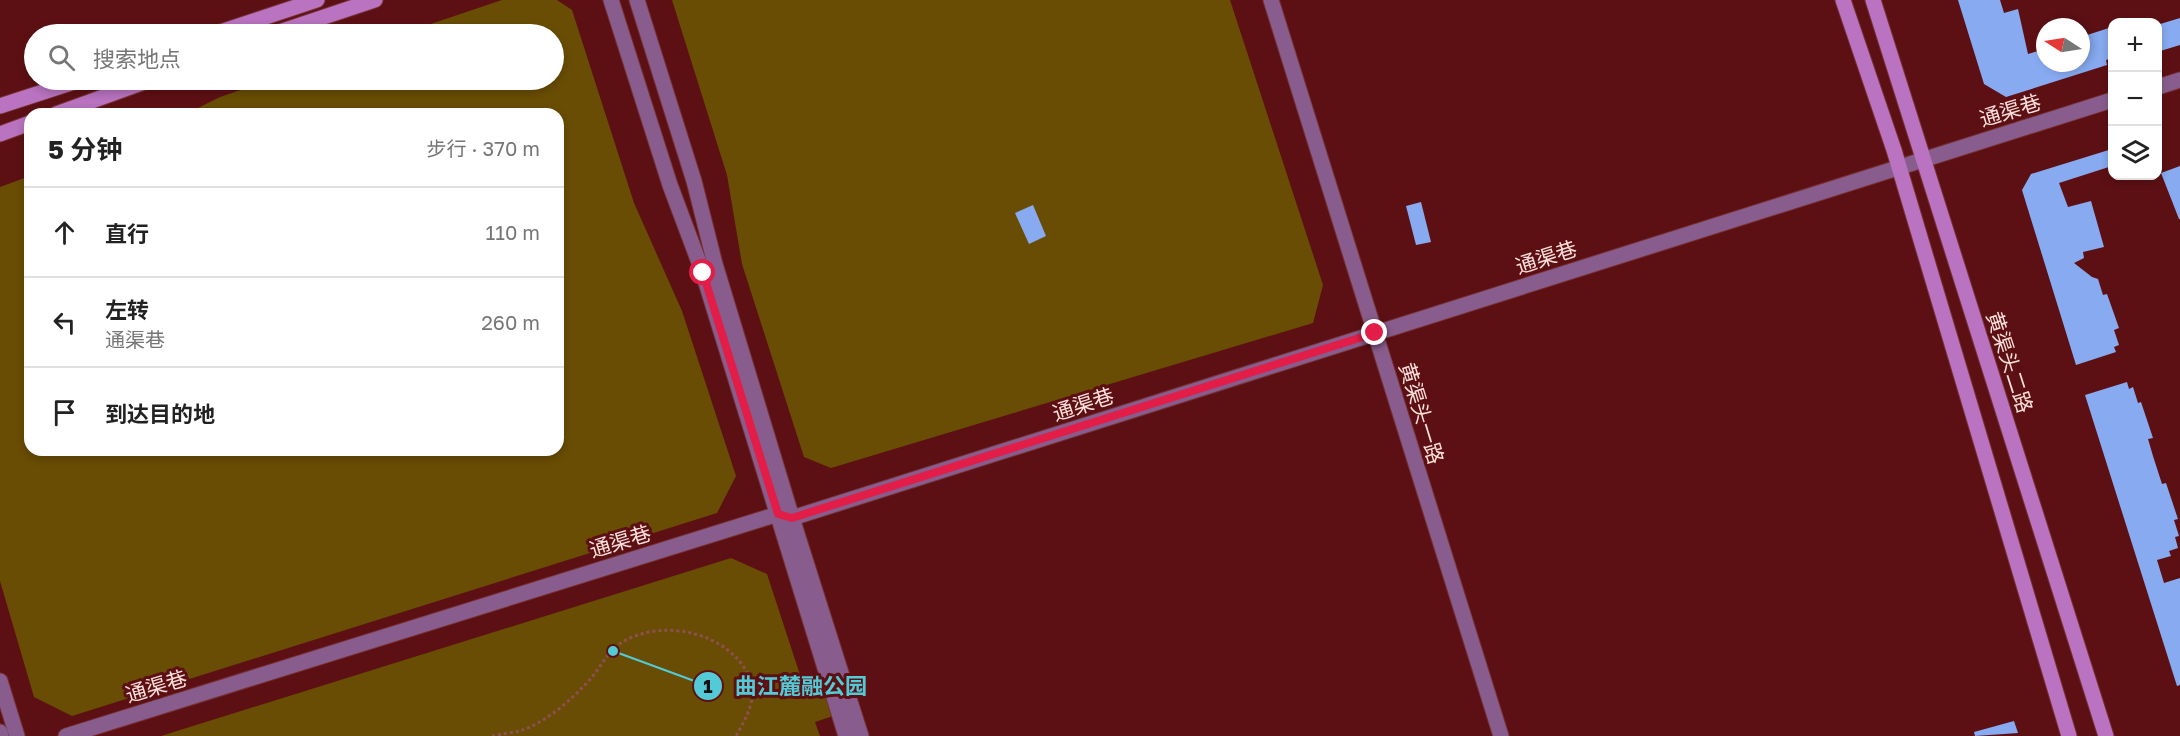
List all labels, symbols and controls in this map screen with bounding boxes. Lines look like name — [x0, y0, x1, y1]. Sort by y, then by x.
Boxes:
north arrow — [2036, 18, 2090, 72]
map controls — [2108, 18, 2162, 180]
button: + — [2108, 18, 2162, 72]
search box — [24, 24, 564, 90]
icon: search — [45, 41, 78, 74]
text: 搜索地点 — [93, 45, 181, 72]
button: − — [2108, 72, 2162, 126]
street label: 通渠巷 — [1976, 88, 2044, 132]
button: layers — [2108, 126, 2162, 180]
text: 5 分钟 — [48, 134, 122, 165]
text: 步行 · 370 m — [427, 136, 540, 160]
icon: ahead — [48, 216, 81, 249]
text: 直行 — [105, 220, 149, 247]
text: 110 m — [486, 220, 540, 244]
street label: 通渠巷 — [1512, 235, 1580, 279]
route start — [689, 259, 715, 285]
text: 左转 — [105, 296, 149, 323]
icon: left — [48, 306, 81, 339]
street label: 黄渠头二路 — [1981, 308, 2039, 416]
text: 260 m — [481, 310, 540, 334]
route end — [1361, 319, 1387, 345]
text: 通渠巷 — [105, 327, 165, 351]
street label: 黄渠头一路 — [1394, 359, 1450, 467]
street label: 通渠巷 — [1049, 382, 1117, 426]
icon: arrive — [48, 396, 81, 429]
text: 到达目的地 — [105, 400, 215, 427]
street label: 通渠巷 — [586, 519, 654, 563]
street label: 通渠巷 — [122, 664, 190, 708]
callout: 曲江麓融公园 — [693, 666, 879, 706]
text: 曲江麓融公园 — [735, 672, 867, 699]
text: 1 — [703, 675, 713, 697]

